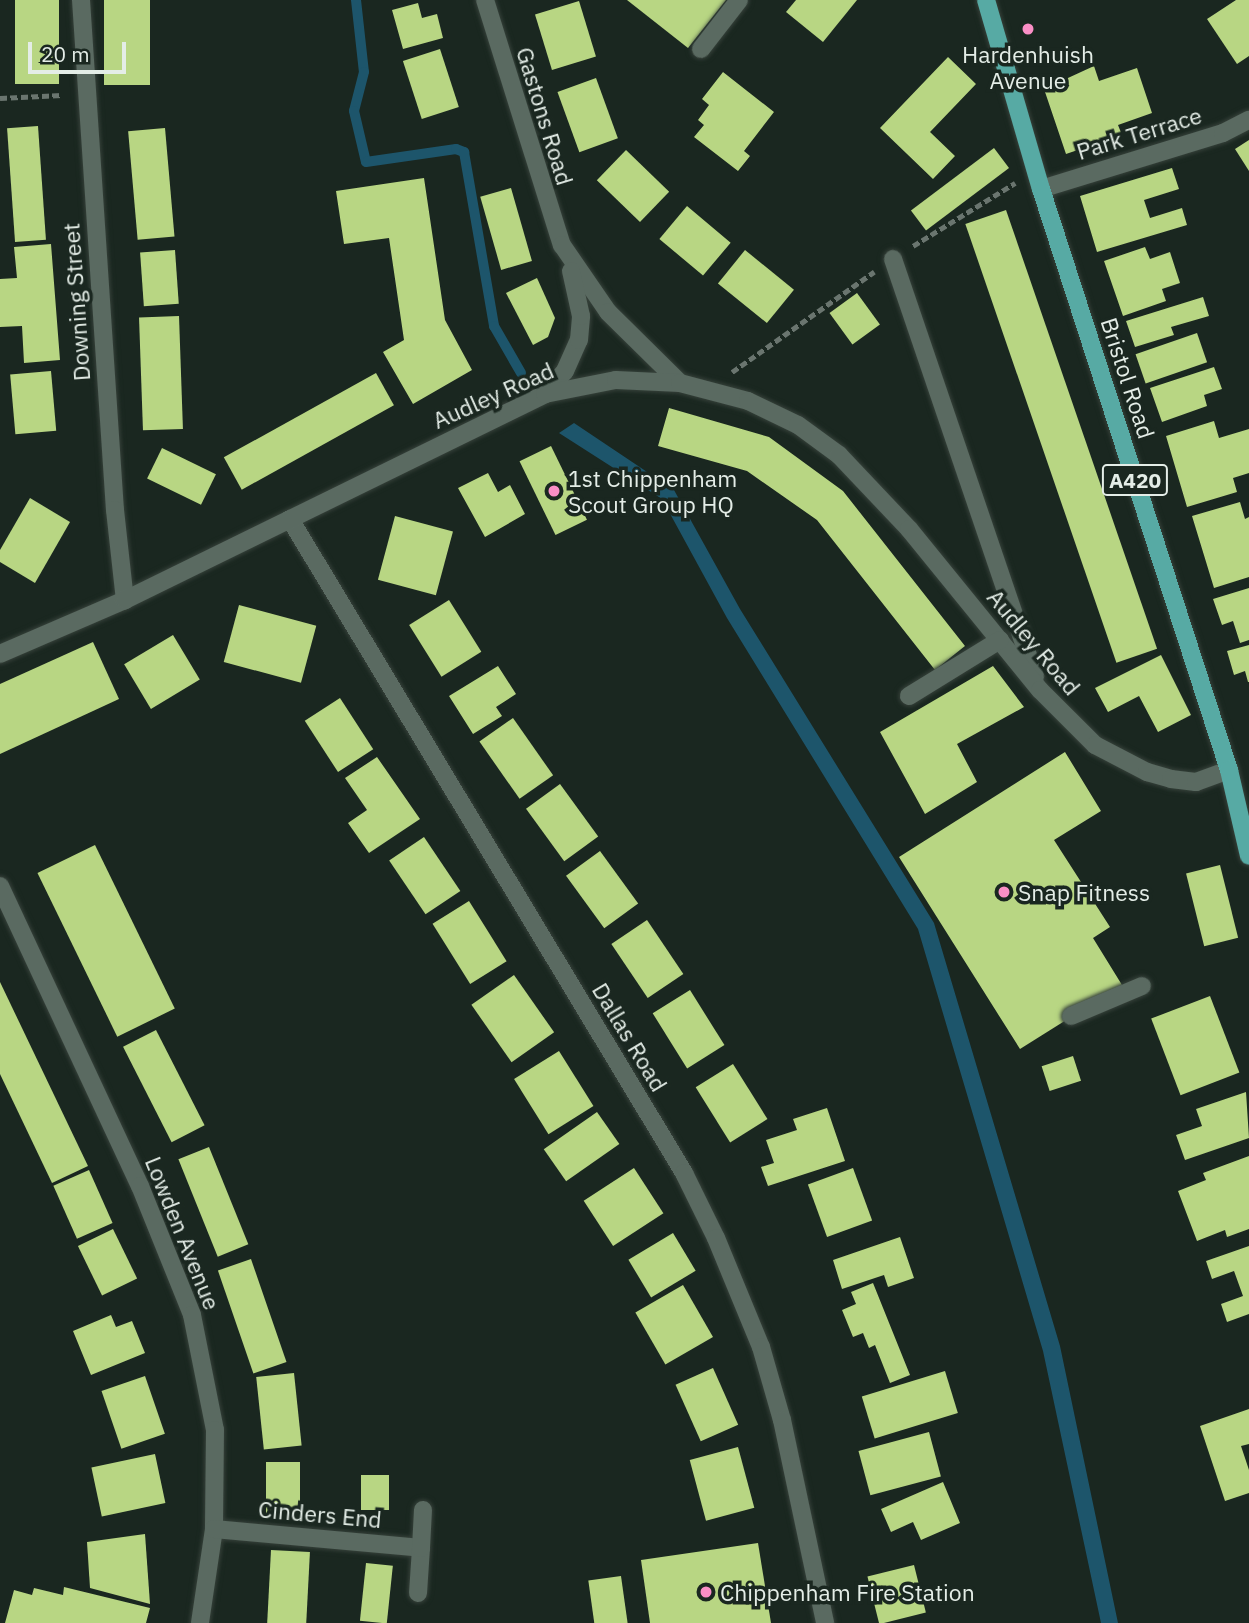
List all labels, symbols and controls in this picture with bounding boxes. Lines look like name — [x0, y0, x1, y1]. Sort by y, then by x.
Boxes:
marker: Hardenhuish Avenue — [1020, 21, 1036, 37]
scale bar — [32, 28, 130, 72]
text: 20 m — [41, 40, 90, 68]
place label: Hardenhuish Avenue — [962, 40, 1094, 94]
street label: Gastons Road — [511, 44, 579, 188]
street label: Park Terrace — [1073, 101, 1205, 165]
street label: Downing Street — [57, 222, 95, 382]
street label: Bristol Road — [1095, 314, 1161, 442]
street label: Audley Road — [428, 356, 558, 434]
road number: A420 — [1102, 462, 1168, 498]
place label: 1st Chippenham Scout Group HQ — [568, 464, 737, 518]
marker: 1st Chippenham Scout Group HQ — [546, 483, 562, 499]
street label: Audley Road — [982, 583, 1086, 701]
place label: Snap Fitness — [1018, 878, 1150, 906]
marker: Snap Fitness — [996, 884, 1012, 900]
street label: Dallas Road — [587, 978, 673, 1096]
street label: Lowden Avenue — [140, 1152, 226, 1314]
street label: Cinders End — [257, 1495, 383, 1533]
place label: Chippenham Fire Station — [720, 1578, 975, 1606]
marker: Chippenham Fire Station — [698, 1584, 714, 1600]

